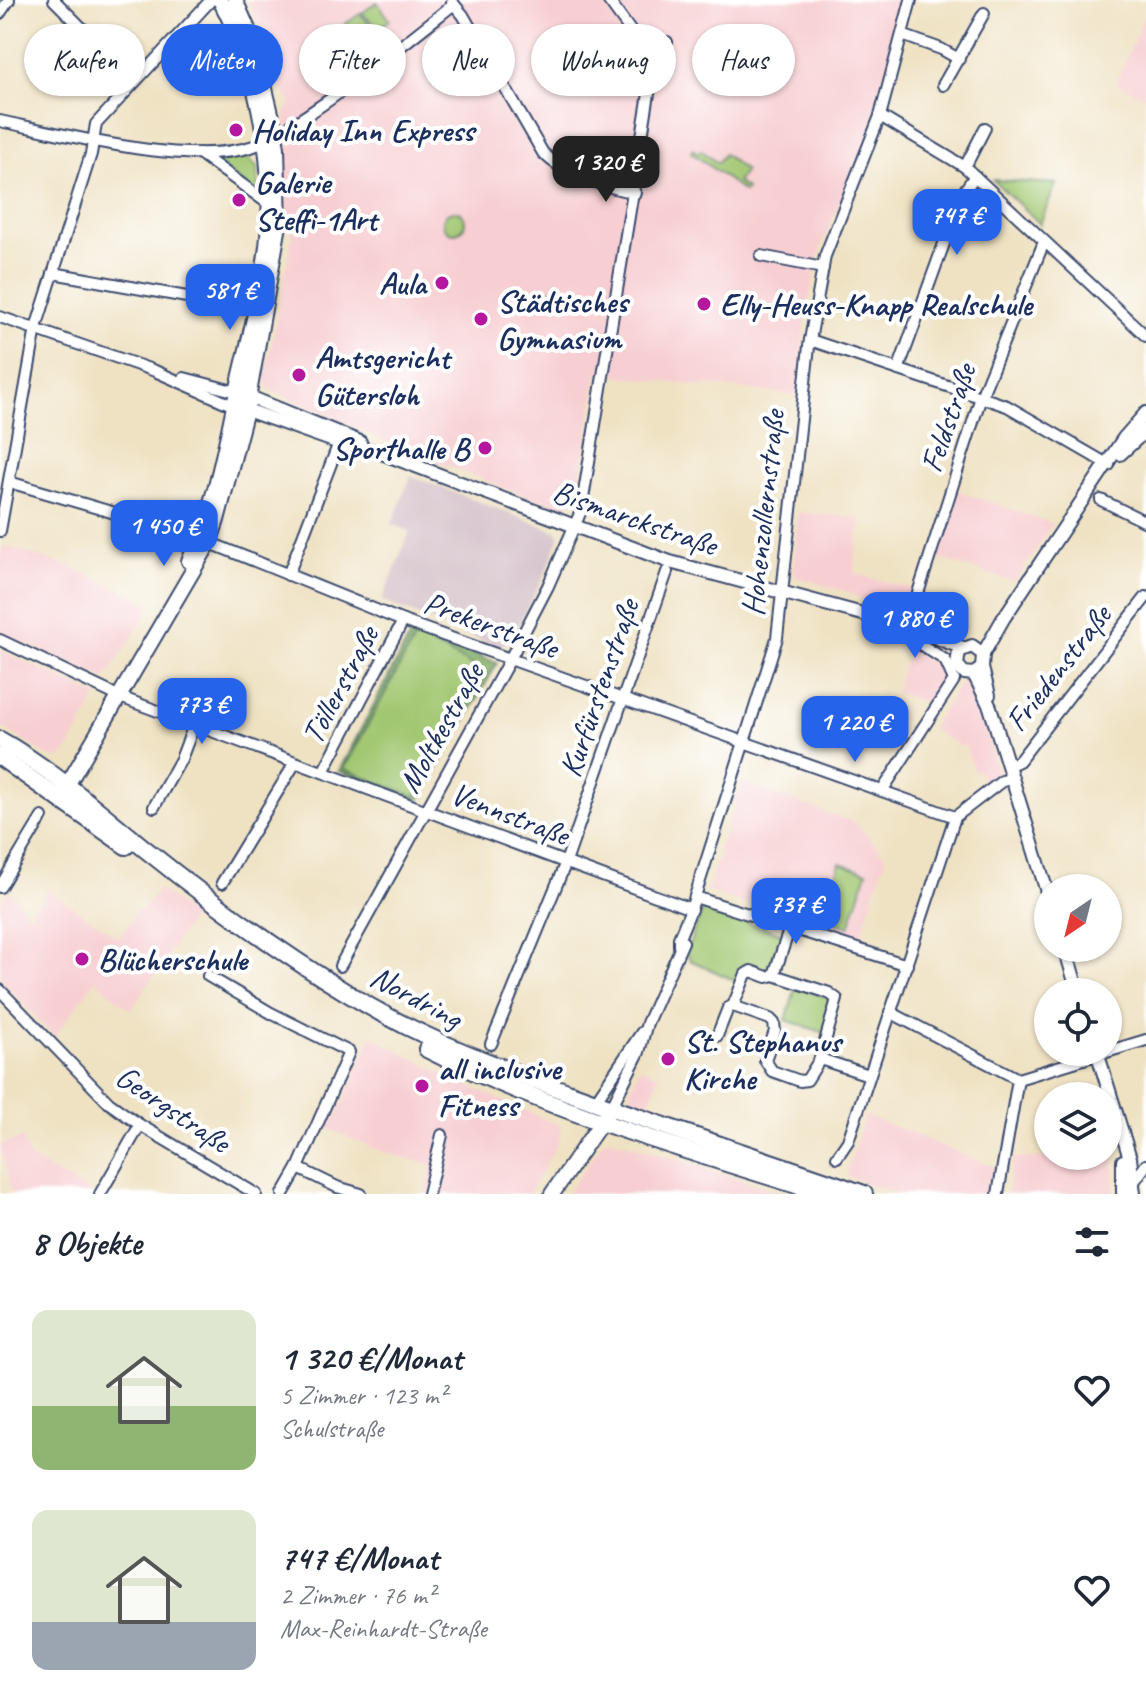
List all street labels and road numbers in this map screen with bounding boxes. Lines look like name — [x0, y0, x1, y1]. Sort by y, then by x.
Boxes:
street label: Feldstraße — [910, 356, 986, 478]
street label: Hohenzollernstraße — [732, 406, 794, 618]
street label: Bismarckstraße — [547, 471, 725, 566]
street label: Prekerstraße — [418, 582, 566, 669]
street label: Kurfürstenstraße — [549, 591, 649, 782]
street label: Friedenstraße — [996, 594, 1122, 740]
street label: Töllerstraße — [292, 617, 389, 751]
street label: Moltkestraße — [389, 654, 495, 800]
street label: Vennstraße — [445, 773, 577, 856]
street label: Nordring — [363, 956, 471, 1039]
street label: Georgstraße — [108, 1056, 240, 1164]

